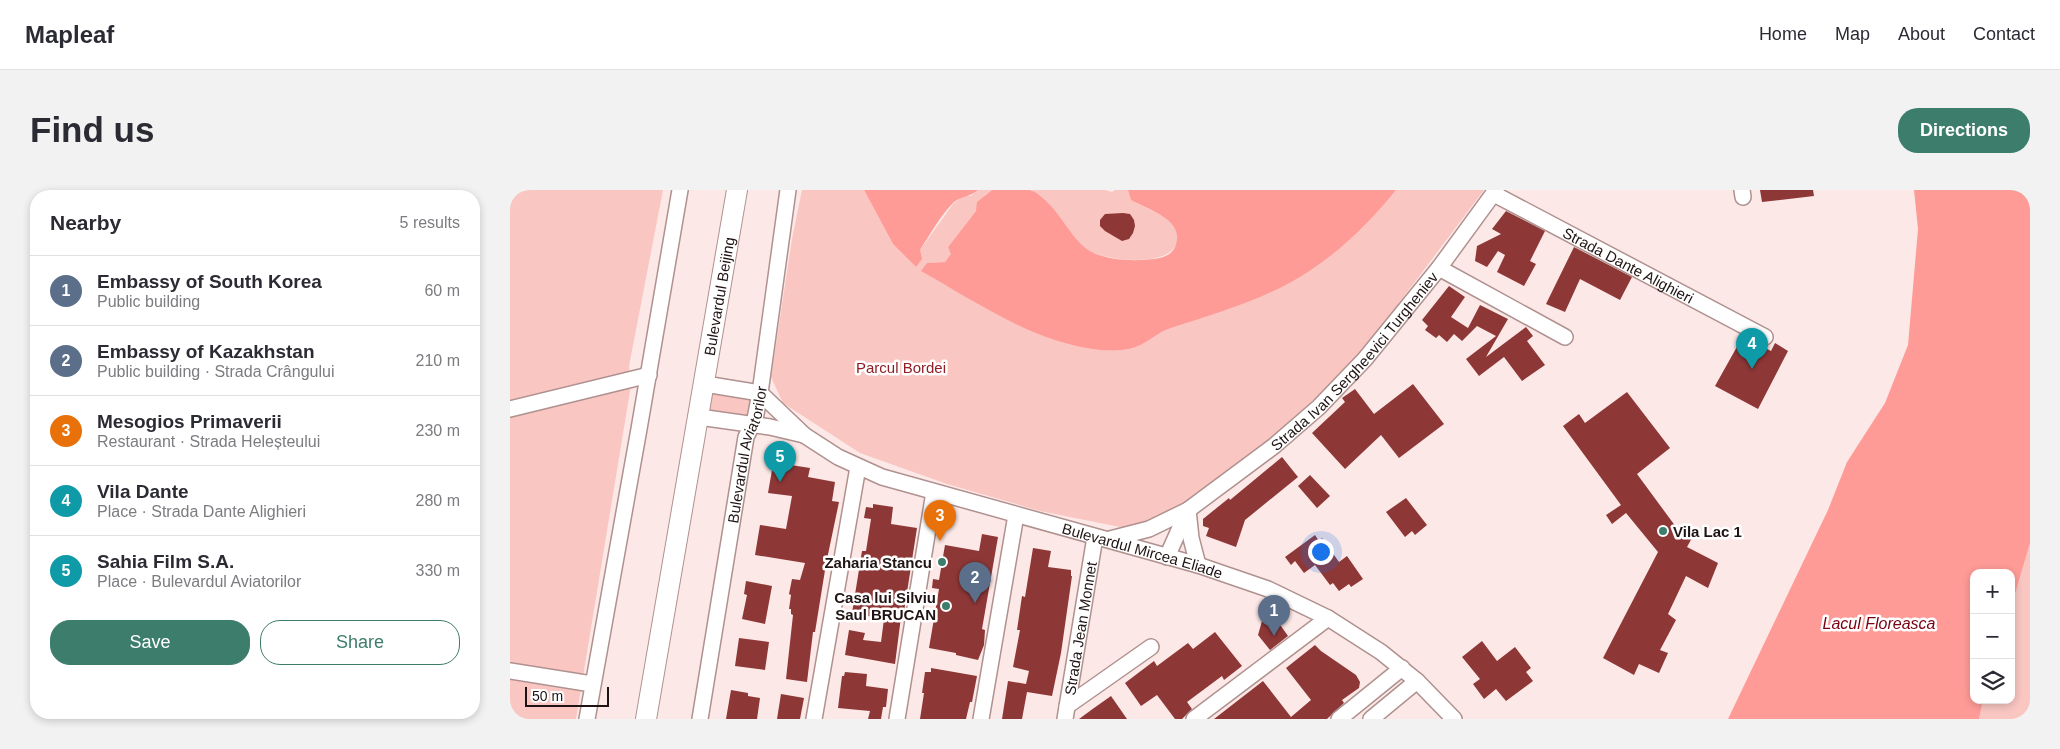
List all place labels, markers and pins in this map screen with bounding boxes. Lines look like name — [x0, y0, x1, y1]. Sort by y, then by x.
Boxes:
pin: 4 — [1736, 328, 1768, 369]
pin: 5 — [764, 441, 796, 482]
pin: 3 — [924, 500, 956, 541]
place label: Vila Lac 1 — [1673, 523, 1742, 540]
marker: Vila Lac 1 — [1657, 525, 1669, 537]
place label: Zaharia Stancu — [824, 554, 932, 571]
marker: Zaharia Stancu — [936, 556, 948, 568]
pin: 2 — [959, 562, 991, 603]
place label: Casa lui Silviu Saul BRUCAN — [834, 589, 936, 623]
pin: 1 — [1258, 595, 1290, 636]
marker: Casa lui Silviu Saul BRUCAN — [940, 600, 952, 612]

